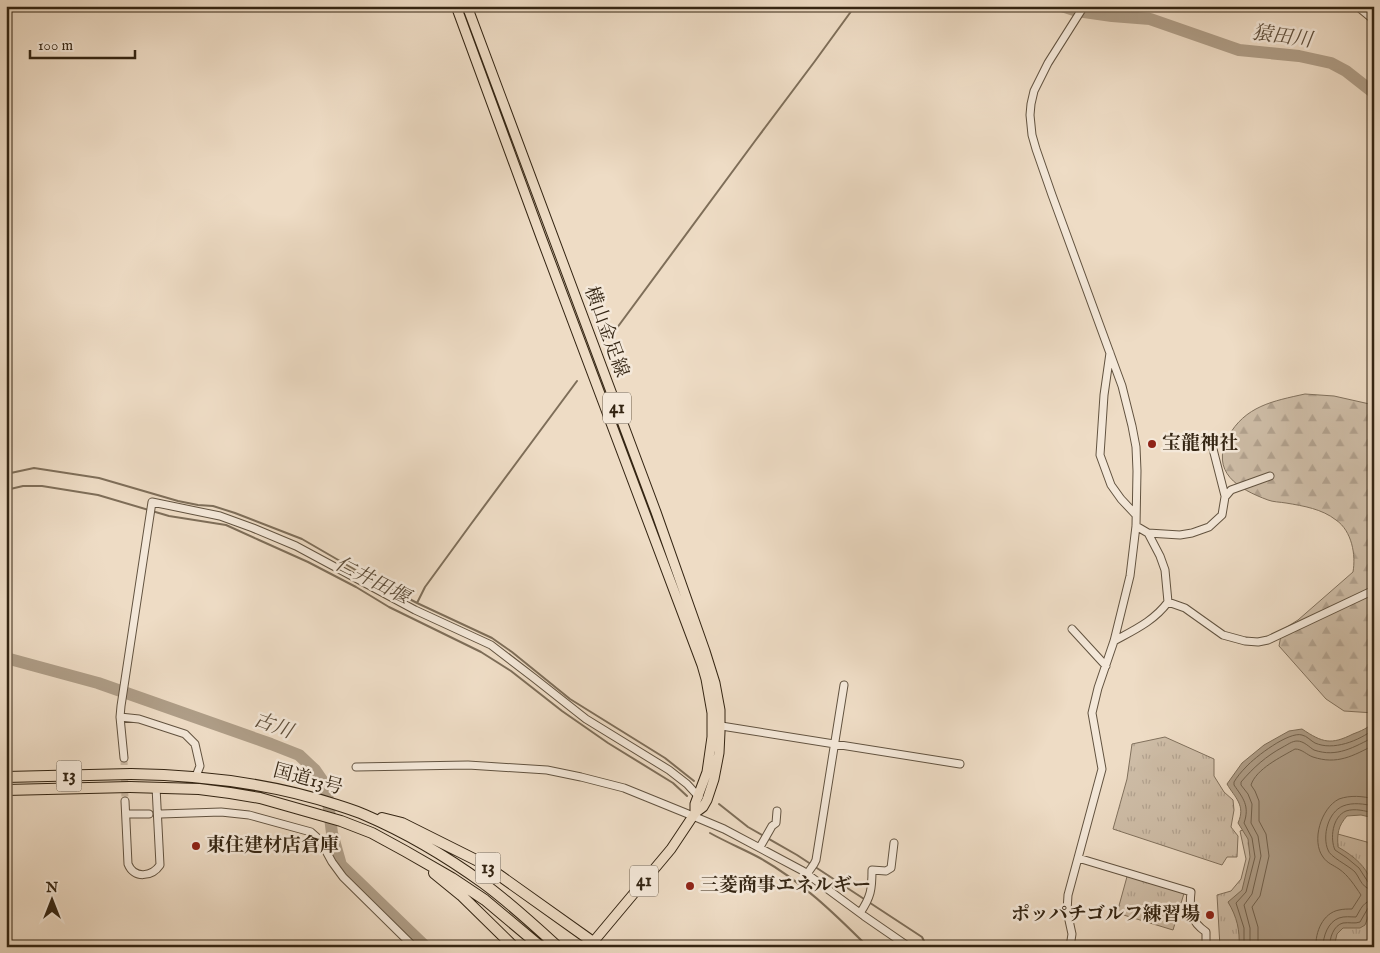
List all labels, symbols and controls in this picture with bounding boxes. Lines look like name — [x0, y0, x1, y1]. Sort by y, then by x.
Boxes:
water label: 猿田川 — [1251, 20, 1315, 54]
scale bar — [30, 28, 135, 60]
text: 100 m — [38, 36, 74, 55]
street label: 横山金足線 — [578, 283, 634, 381]
road number: 41 — [603, 392, 631, 423]
place label: 宝龍神社 — [1162, 432, 1238, 456]
marker: 宝龍神社 — [1146, 438, 1158, 450]
water label: 仁井田堰 — [331, 552, 416, 612]
water label: 古川 — [250, 707, 298, 745]
street label: 国道13号 — [271, 759, 345, 801]
road number: 13 — [56, 760, 82, 791]
place label: 東住建材店倉庫 — [206, 834, 339, 858]
marker: 東住建材店倉庫 — [190, 840, 202, 852]
road number: 13 — [476, 852, 500, 884]
road number: 41 — [630, 866, 658, 896]
place label: 三菱商事エネルギー — [700, 874, 871, 898]
north arrow — [28, 876, 78, 926]
text: N — [45, 879, 58, 897]
marker: 三菱商事エネルギー — [684, 880, 696, 892]
place label: ポッパチゴルフ練習場 — [1011, 903, 1200, 927]
marker: ポッパチゴルフ練習場 — [1204, 909, 1216, 921]

